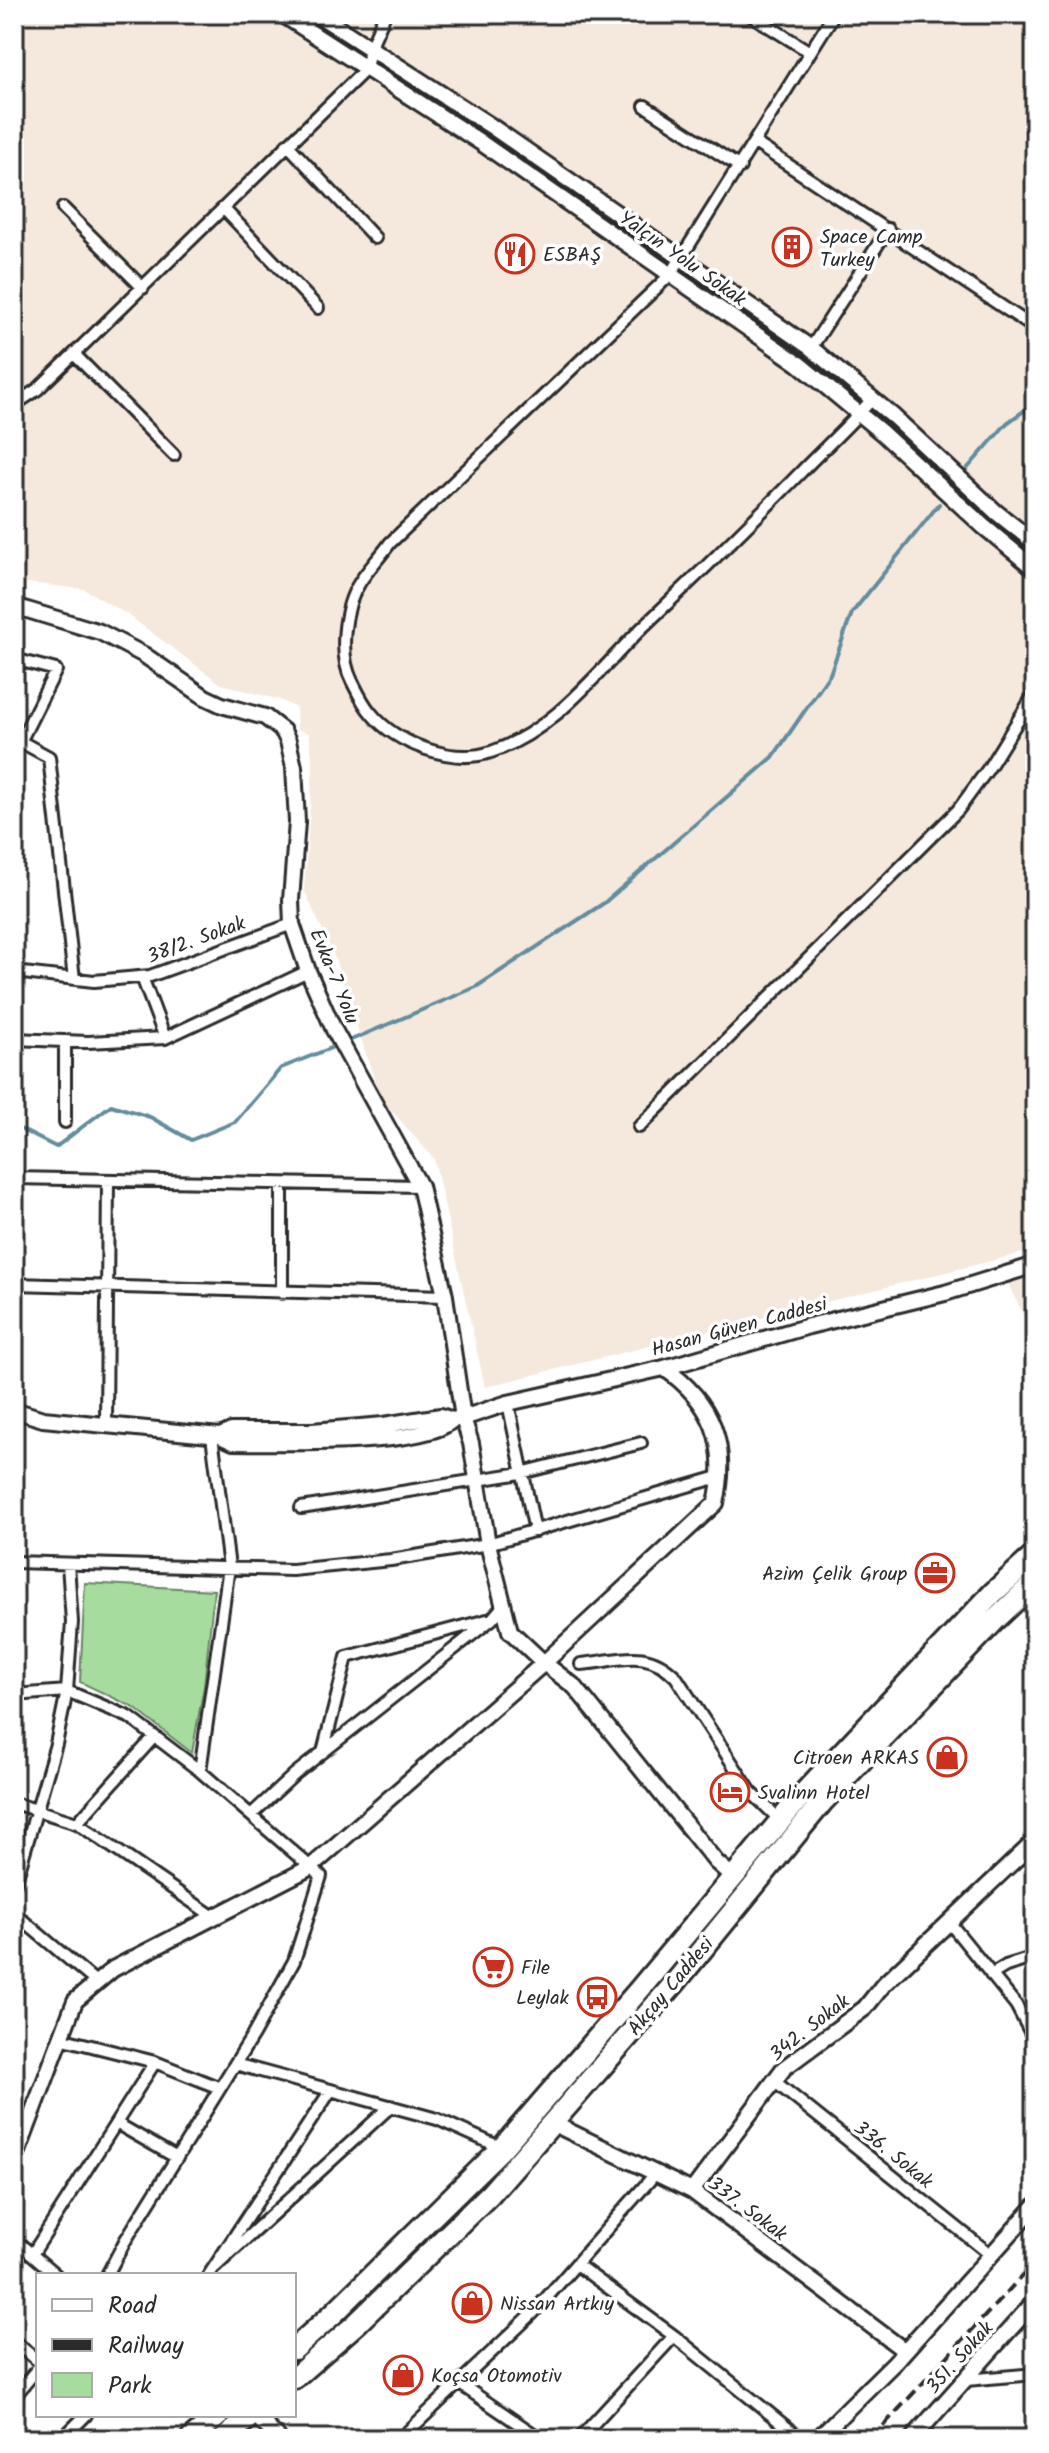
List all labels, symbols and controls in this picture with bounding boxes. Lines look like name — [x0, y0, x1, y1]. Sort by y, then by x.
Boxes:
street label: Yalçın Yolu Sokak — [611, 204, 753, 316]
place label: Space Camp Turkey — [820, 222, 923, 277]
building icon: Space Camp Turkey — [771, 226, 813, 268]
restaurant icon: ESBAŞ — [494, 233, 536, 275]
place label: ESBAŞ — [543, 240, 601, 272]
street label: 38/2. Sokak — [143, 908, 251, 973]
street label: Evka-7 Yolu — [300, 924, 367, 1030]
street label: Hasan Güven Caddesi — [648, 1289, 832, 1367]
office icon: Azim Çelik Group — [914, 1552, 956, 1594]
place label: Azim Çelik Group — [762, 1559, 907, 1591]
shop icon: Citroen ARKAS — [926, 1736, 968, 1778]
place label: Citroen ARKAS — [793, 1743, 919, 1775]
hotel icon: Svalinn Hotel — [709, 1771, 751, 1813]
place label: Svalinn Hotel — [758, 1778, 870, 1810]
street label: Akçay Caddesi — [620, 1930, 723, 2044]
supermarket icon: File — [472, 1946, 514, 1988]
place label: File — [521, 1953, 550, 1985]
bus stop icon: Leylak — [576, 1976, 618, 2018]
place label: Leylak — [516, 1983, 570, 2015]
street label: 342. Sokak — [763, 1986, 858, 2070]
street label: 336. Sokak — [846, 2113, 940, 2198]
street label: 337. Sokak — [700, 2169, 794, 2251]
legend — [36, 2273, 296, 2417]
shop icon: Nissan Artkıy — [451, 2282, 493, 2324]
text: Road — [108, 2287, 157, 2326]
place label: Nissan Artkıy — [500, 2289, 614, 2321]
street label: 351. Sokak — [919, 2314, 1003, 2402]
text: Railway — [108, 2327, 184, 2366]
shop icon: Koçsa Otomotiv — [382, 2354, 424, 2396]
place label: Koçsa Otomotiv — [431, 2361, 562, 2393]
text: Park — [108, 2367, 152, 2406]

